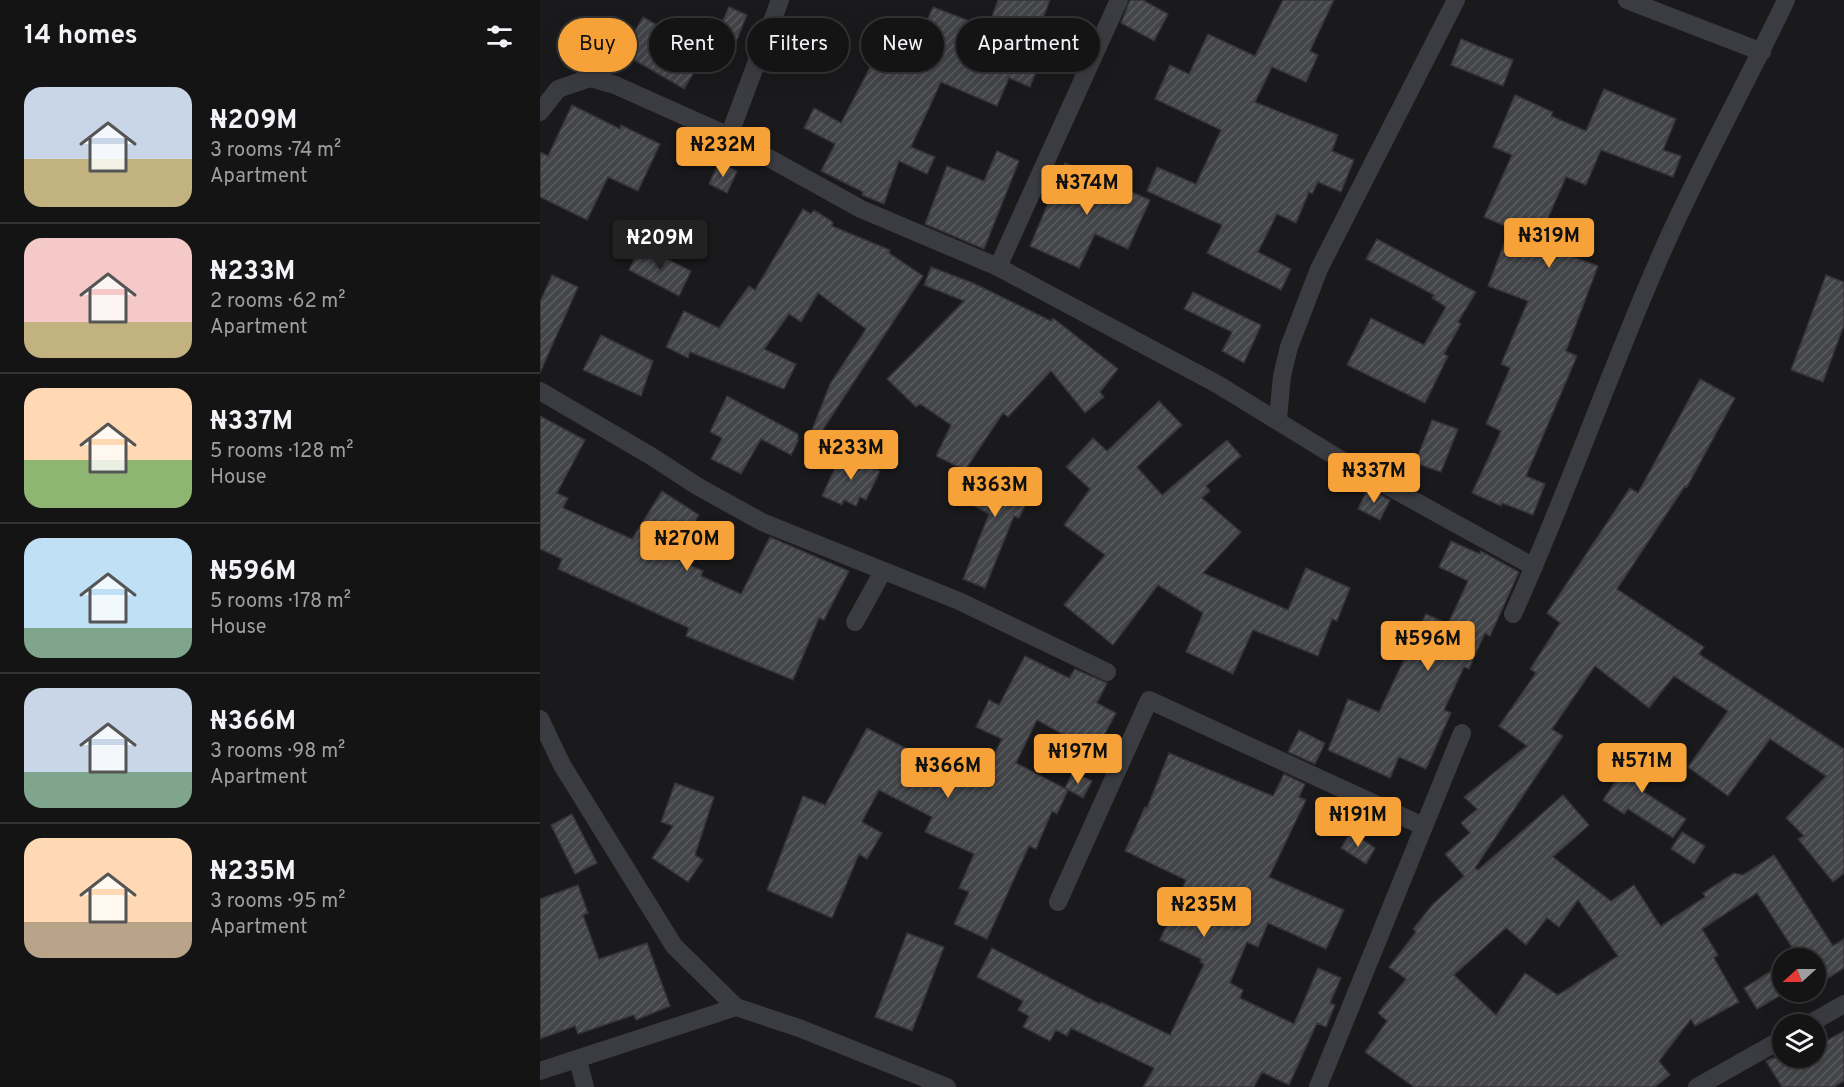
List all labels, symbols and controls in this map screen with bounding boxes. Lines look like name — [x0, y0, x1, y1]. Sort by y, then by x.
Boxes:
chip: Buy — [558, 18, 637, 72]
chip: Rent — [649, 18, 735, 72]
chip: Filters — [747, 18, 849, 72]
chip: New — [861, 18, 944, 72]
chip: Apartment — [956, 18, 1100, 72]
text: 14 homes — [24, 20, 138, 53]
icon: filters — [483, 20, 516, 53]
text: ₦209M — [210, 105, 297, 138]
icon: home — [72, 111, 144, 183]
pin: ₦232M — [681, 127, 765, 178]
text: ₦232M — [690, 133, 756, 159]
text: 3 rooms · 74 m² — [210, 138, 341, 164]
text: Apartment — [210, 164, 308, 190]
pin: ₦374M — [1045, 165, 1129, 216]
text: ₦374M — [1055, 171, 1119, 197]
pin: ₦319M — [1507, 218, 1591, 269]
pin: ₦209M — [618, 220, 702, 271]
text: ₦319M — [1518, 224, 1580, 250]
text: ₦209M — [626, 226, 694, 252]
text: ₦233M — [210, 256, 295, 289]
icon: home — [72, 262, 144, 334]
text: 2 rooms · 62 m² — [210, 289, 346, 315]
text: Apartment — [210, 315, 308, 341]
text: ₦337M — [210, 406, 293, 439]
icon: home — [72, 412, 144, 484]
pin: ₦233M — [809, 430, 893, 481]
text: ₦233M — [818, 436, 884, 462]
text: 5 rooms · 128 m² — [210, 439, 353, 465]
pin: ₦337M — [1332, 453, 1416, 504]
text: ₦337M — [1342, 459, 1406, 485]
text: House — [210, 465, 266, 491]
pin: ₦363M — [953, 467, 1037, 518]
text: ₦363M — [962, 473, 1028, 499]
pin: ₦270M — [645, 521, 729, 572]
text: ₦270M — [654, 527, 720, 553]
text: ₦596M — [210, 556, 296, 589]
icon: home — [72, 562, 144, 634]
text: 5 rooms · 178 m² — [210, 589, 351, 615]
text: House — [210, 615, 266, 641]
pin: ₦596M — [1386, 621, 1470, 672]
text: ₦596M — [1395, 627, 1461, 653]
text: ₦366M — [210, 706, 296, 739]
icon: home — [72, 712, 144, 784]
pin: ₦197M — [1036, 734, 1120, 785]
text: 3 rooms · 98 m² — [210, 739, 345, 765]
text: ₦197M — [1048, 740, 1108, 766]
pin: ₦571M — [1600, 743, 1684, 794]
pin: ₦366M — [906, 748, 990, 799]
text: ₦571M — [1612, 749, 1672, 775]
text: ₦366M — [915, 754, 981, 780]
text: Apartment — [210, 765, 308, 791]
pin: ₦191M — [1316, 797, 1400, 848]
text: ₦191M — [1329, 803, 1387, 829]
text: ₦235M — [210, 856, 296, 889]
icon: home — [72, 862, 144, 934]
pin: ₦235M — [1162, 887, 1246, 938]
text: 3 rooms · 95 m² — [210, 889, 346, 915]
text: ₦235M — [1171, 893, 1237, 919]
text: Apartment — [210, 915, 308, 941]
north arrow — [1772, 948, 1826, 1002]
map controls — [1772, 948, 1826, 1068]
button: layers — [1772, 1014, 1826, 1068]

